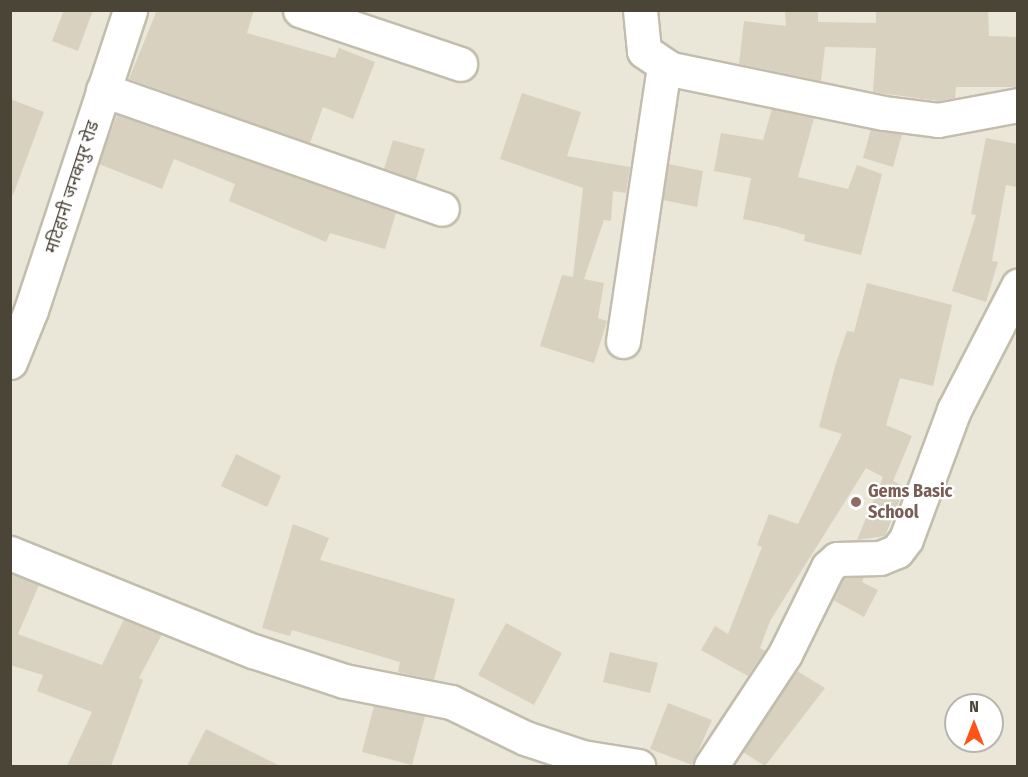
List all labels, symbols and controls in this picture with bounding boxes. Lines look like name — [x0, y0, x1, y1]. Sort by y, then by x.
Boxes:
street label: मटिहानी जनकपुर रोड — [40, 118, 104, 256]
place label: Gems Basic School — [868, 481, 952, 524]
marker: Gems Basic School — [849, 495, 863, 509]
north arrow — [944, 693, 1004, 753]
text: N — [969, 697, 979, 716]

